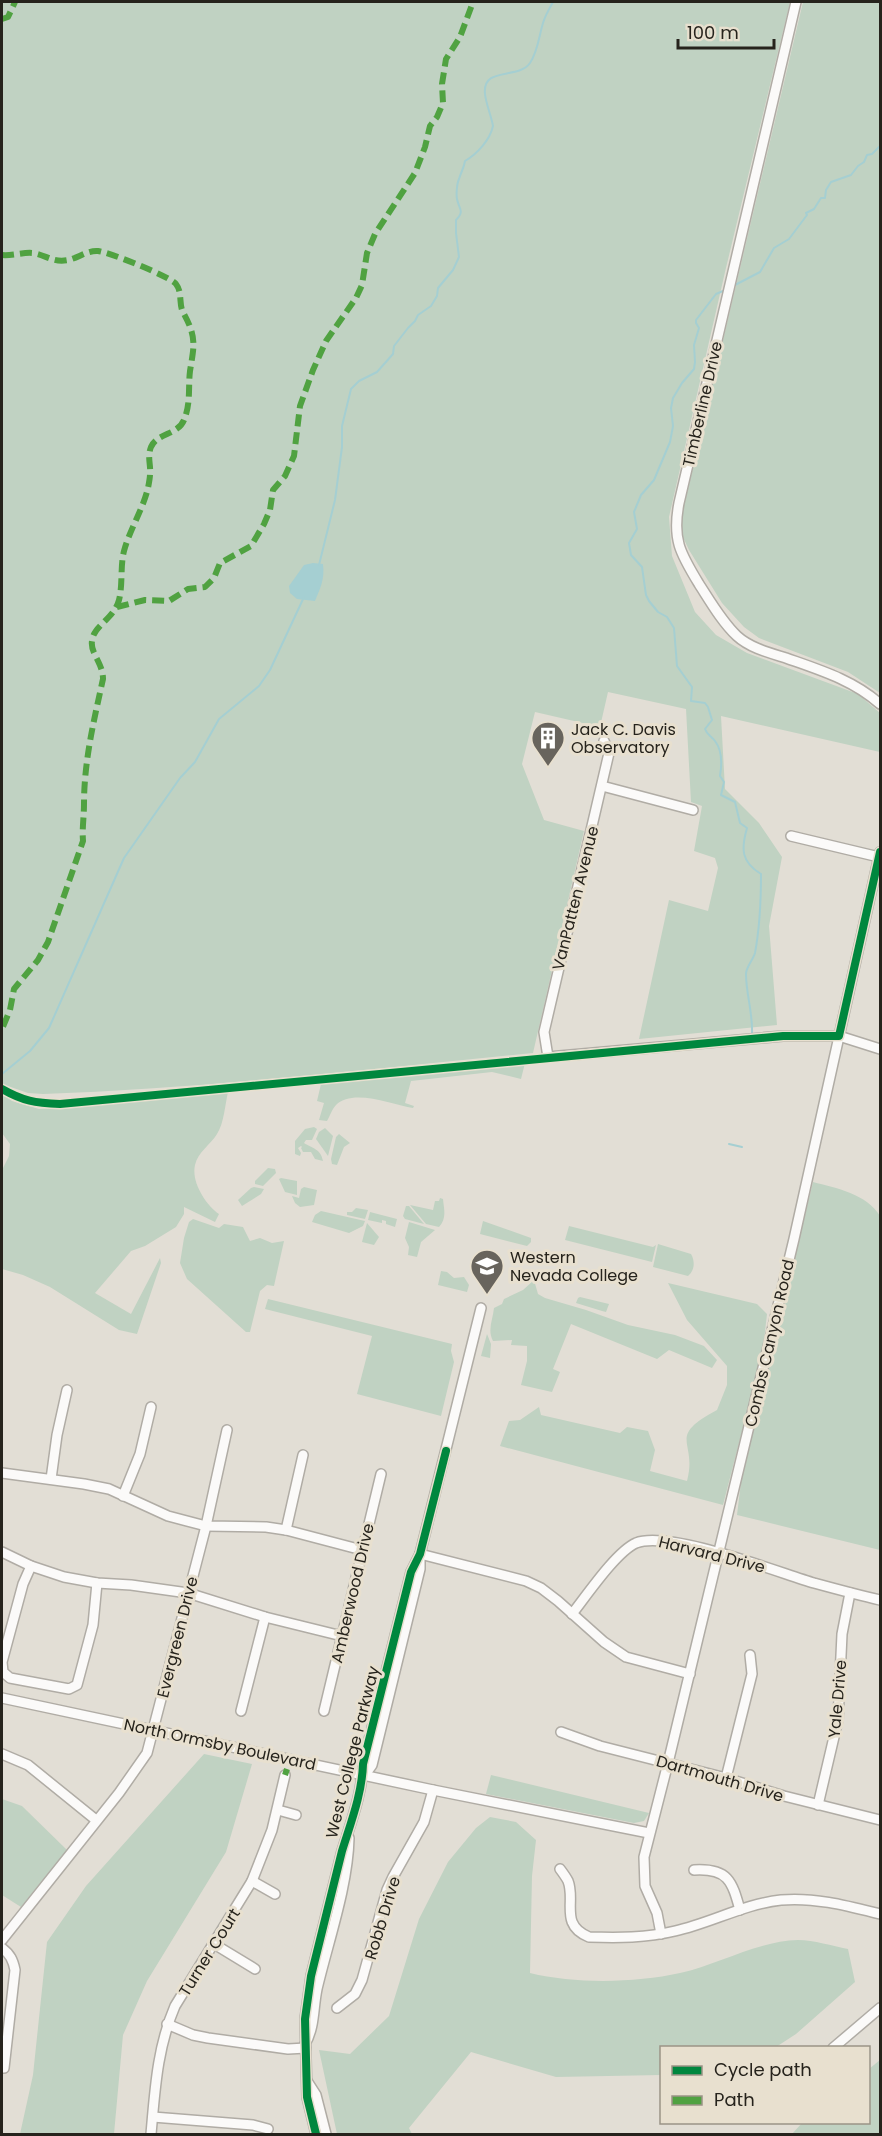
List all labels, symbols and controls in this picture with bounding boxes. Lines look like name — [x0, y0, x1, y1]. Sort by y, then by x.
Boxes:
scale bar — [678, 12, 774, 50]
text: 100 m — [687, 20, 739, 45]
street label: Timberline Drive — [677, 339, 728, 469]
place label: Jack C. Davis Observatory — [571, 718, 676, 759]
building icon: Jack C. Davis Observatory — [530, 720, 566, 767]
street label: VanPatten Avenue — [546, 823, 605, 973]
place label: Western Nevada College — [510, 1246, 638, 1287]
school or university icon: Western Nevada College — [469, 1248, 505, 1295]
street label: Combs Canyon Road — [739, 1257, 800, 1429]
street label: Amberwood Drive — [325, 1521, 380, 1665]
street label: Harvard Drive — [656, 1530, 768, 1579]
street label: Evergreen Drive — [151, 1574, 204, 1700]
street label: Yale Drive — [823, 1659, 852, 1739]
street label: West College Parkway — [320, 1664, 385, 1841]
street label: North Ormsby Boulevard — [122, 1713, 318, 1776]
street label: Dartmouth Drive — [654, 1749, 786, 1808]
street label: Robb Drive — [359, 1874, 406, 1963]
street label: Turner Court — [173, 1904, 246, 2001]
legend — [660, 2046, 870, 2124]
text: Cycle path — [714, 2057, 812, 2082]
text: Path — [714, 2087, 755, 2112]

